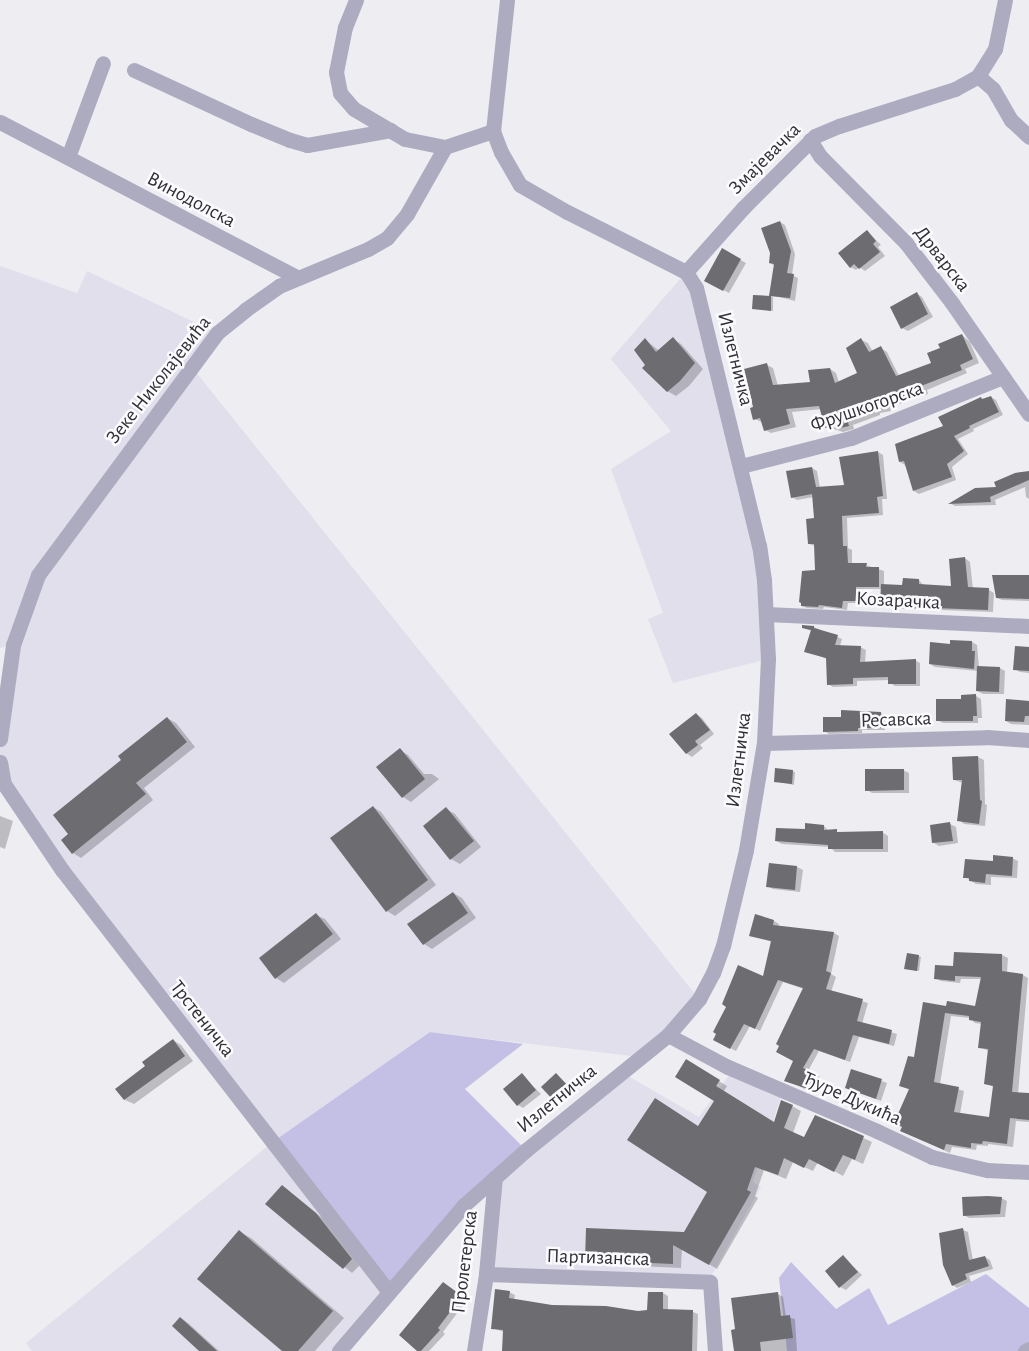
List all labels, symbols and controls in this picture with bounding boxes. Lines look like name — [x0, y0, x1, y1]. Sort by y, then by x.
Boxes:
street label: Змајевачка — [724, 118, 806, 200]
street label: Винодолска — [143, 167, 239, 233]
street label: Дрварска — [909, 221, 975, 297]
street label: Излетничка — [712, 310, 758, 408]
street label: Зеке Николајевића — [102, 311, 216, 449]
street label: Фрушкогорска — [807, 376, 927, 438]
street label: Козарачка — [855, 587, 941, 615]
street label: Ресавска — [860, 707, 932, 733]
street label: Излетничка — [721, 711, 757, 809]
street label: Трстеничка — [165, 976, 239, 1062]
street label: Излетничка — [512, 1059, 602, 1139]
street label: Ђуре Дукића — [799, 1067, 905, 1131]
street label: Пролетерска — [447, 1209, 483, 1315]
street label: Партизанска — [546, 1244, 650, 1272]

